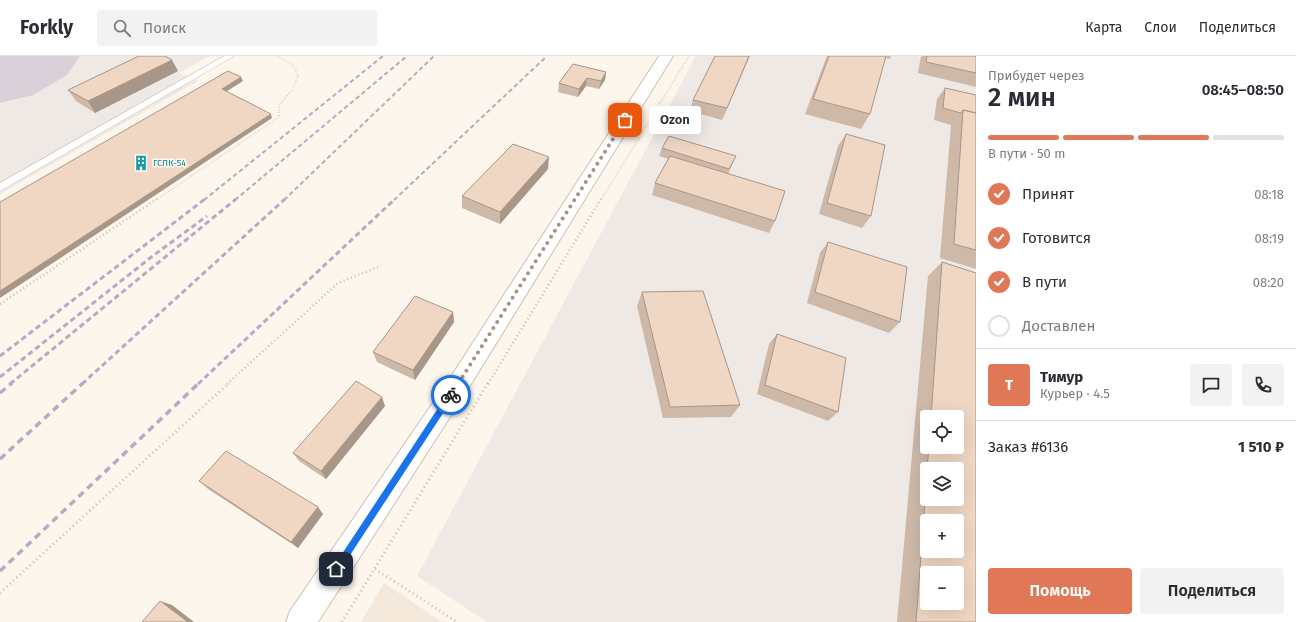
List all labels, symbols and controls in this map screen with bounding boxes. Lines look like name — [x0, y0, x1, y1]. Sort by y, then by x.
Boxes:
search box — [97, 10, 377, 46]
text: Forkly — [20, 16, 73, 39]
icon: search — [111, 17, 133, 39]
text: Поиск — [143, 19, 186, 37]
text: Карта — [1085, 19, 1122, 36]
text: Слои — [1144, 19, 1177, 36]
text: Поделиться — [1199, 19, 1276, 36]
text: Прибудет через — [988, 68, 1085, 83]
text: 08:45–08:50 — [1202, 81, 1284, 99]
text: 2 мин — [988, 82, 1056, 113]
pin — [608, 103, 642, 137]
callout: Ozon — [649, 106, 701, 134]
icon: bag — [614, 109, 636, 131]
text: Ozon — [660, 112, 690, 127]
text: В пути · 50 m — [988, 146, 1065, 161]
building icon: ГСПК-54 — [132, 154, 150, 172]
place label: ГСПК-54 — [153, 158, 186, 168]
icon: check — [988, 183, 1010, 205]
text: Принят — [1022, 185, 1074, 203]
text: 08:18 — [1254, 187, 1284, 202]
icon: check — [988, 227, 1010, 249]
text: Готовится — [1022, 229, 1091, 247]
text: 08:19 — [1255, 231, 1284, 246]
icon: check — [988, 271, 1010, 293]
text: В пути — [1022, 273, 1067, 291]
text: 08:20 — [1253, 275, 1284, 290]
text: Доставлен — [1022, 317, 1095, 335]
button: chat — [1190, 364, 1232, 406]
button: phone — [1242, 364, 1284, 406]
text: Тимур — [1040, 368, 1083, 386]
courier — [431, 375, 471, 415]
text: Т — [1005, 376, 1013, 394]
icon: bike — [440, 384, 462, 406]
text: Курьер · 4.5 — [1040, 386, 1110, 401]
map controls — [920, 410, 964, 610]
button: locate — [920, 410, 964, 454]
text: Заказ #6136 — [988, 438, 1068, 456]
text: 1 510 ₽ — [1238, 438, 1284, 456]
button: layers — [920, 462, 964, 506]
button: + — [920, 514, 964, 558]
pin — [319, 552, 353, 586]
icon: home — [325, 558, 347, 580]
button: − — [920, 566, 964, 610]
button: Помощь — [988, 568, 1132, 614]
button: Поделиться — [1140, 568, 1284, 614]

